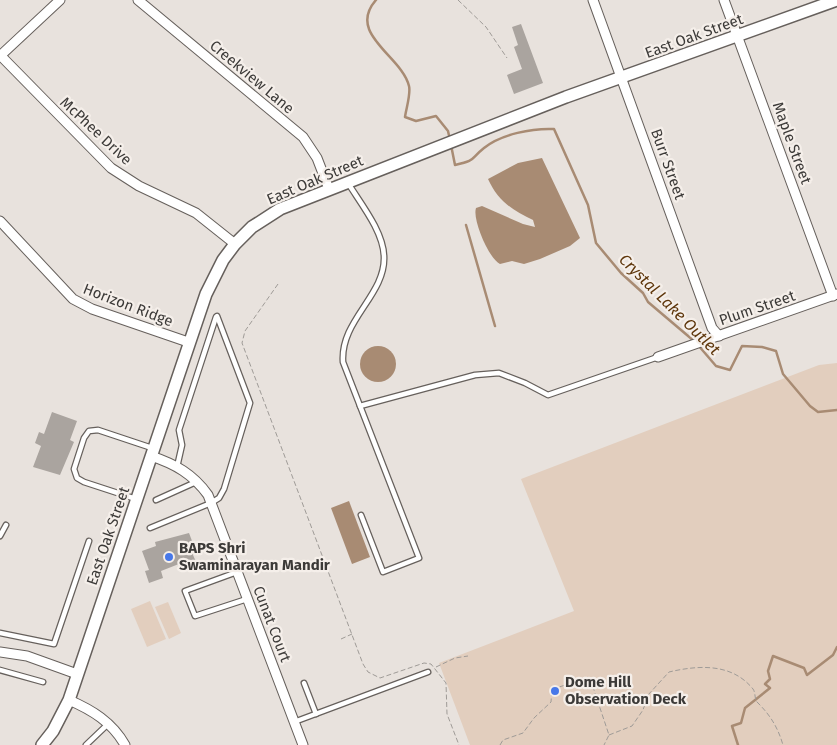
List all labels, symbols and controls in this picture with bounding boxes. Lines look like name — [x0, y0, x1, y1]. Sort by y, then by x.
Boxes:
street label: East Oak Street — [643, 10, 746, 62]
street label: Creekview Lane — [206, 37, 298, 117]
street label: McPhee Drive — [56, 93, 136, 169]
street label: Maple Street — [769, 100, 815, 187]
street label: Burr Street — [647, 126, 689, 202]
street label: East Oak Street — [264, 151, 366, 208]
water label: Crystal Lake Outlet — [615, 250, 724, 359]
street label: Horizon Ridge — [80, 280, 176, 330]
street label: Plum Street — [717, 286, 798, 329]
street label: East Oak Street — [83, 484, 133, 588]
place label: BAPS Shri Swaminarayan Mandir — [179, 539, 331, 574]
marker: BAPS Shri Swaminarayan Mandir — [163, 551, 175, 563]
street label: Cunat Court — [249, 583, 295, 665]
place label: Dome Hill Observation Deck — [565, 673, 687, 708]
marker: Dome Hill Observation Deck — [549, 685, 561, 697]

